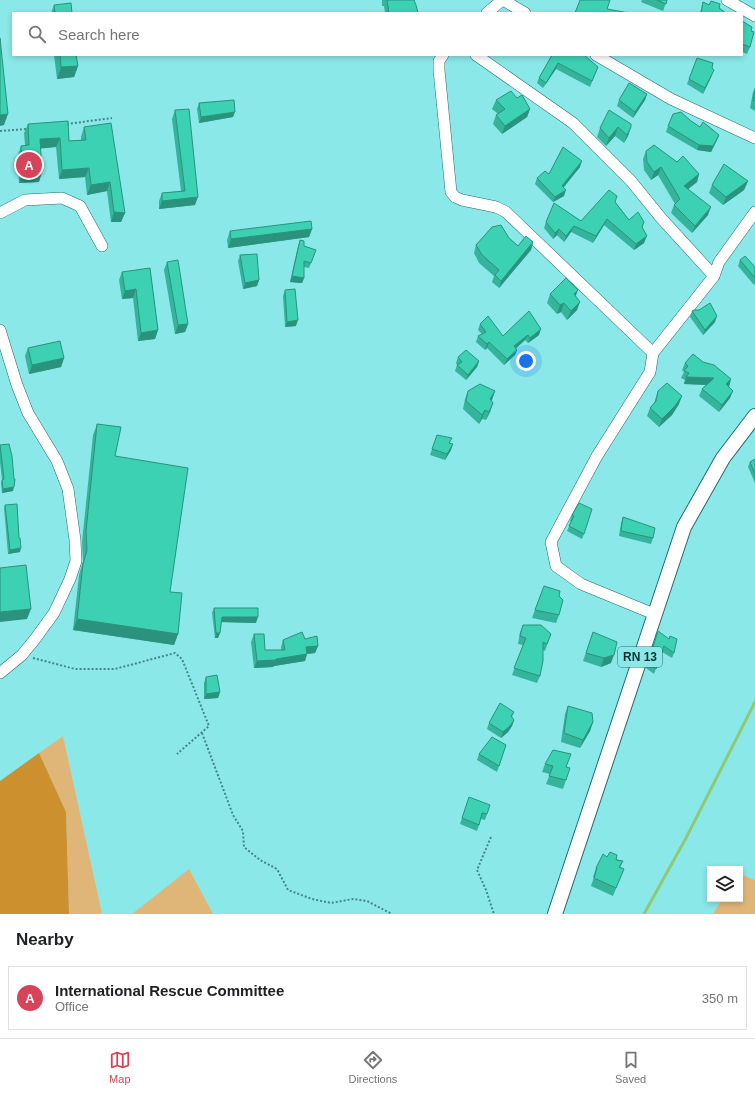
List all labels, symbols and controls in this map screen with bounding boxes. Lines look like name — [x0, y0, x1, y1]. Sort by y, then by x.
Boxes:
search box — [12, 12, 743, 56]
icon: search — [26, 23, 48, 45]
text: Search here — [58, 26, 140, 43]
pin: A — [16, 150, 42, 180]
your location — [516, 351, 536, 371]
road number: RN 13 — [618, 647, 662, 667]
map controls — [707, 866, 743, 902]
button: layers — [707, 866, 743, 902]
text: Nearby — [16, 930, 74, 949]
text: International Rescue Committee — [55, 982, 284, 999]
text: A — [25, 991, 35, 1006]
text: 350 m — [702, 991, 738, 1006]
text: Office — [55, 999, 89, 1014]
tab: Map — [109, 1049, 131, 1085]
tab: Directions — [348, 1049, 397, 1085]
tab: Saved — [615, 1049, 646, 1085]

